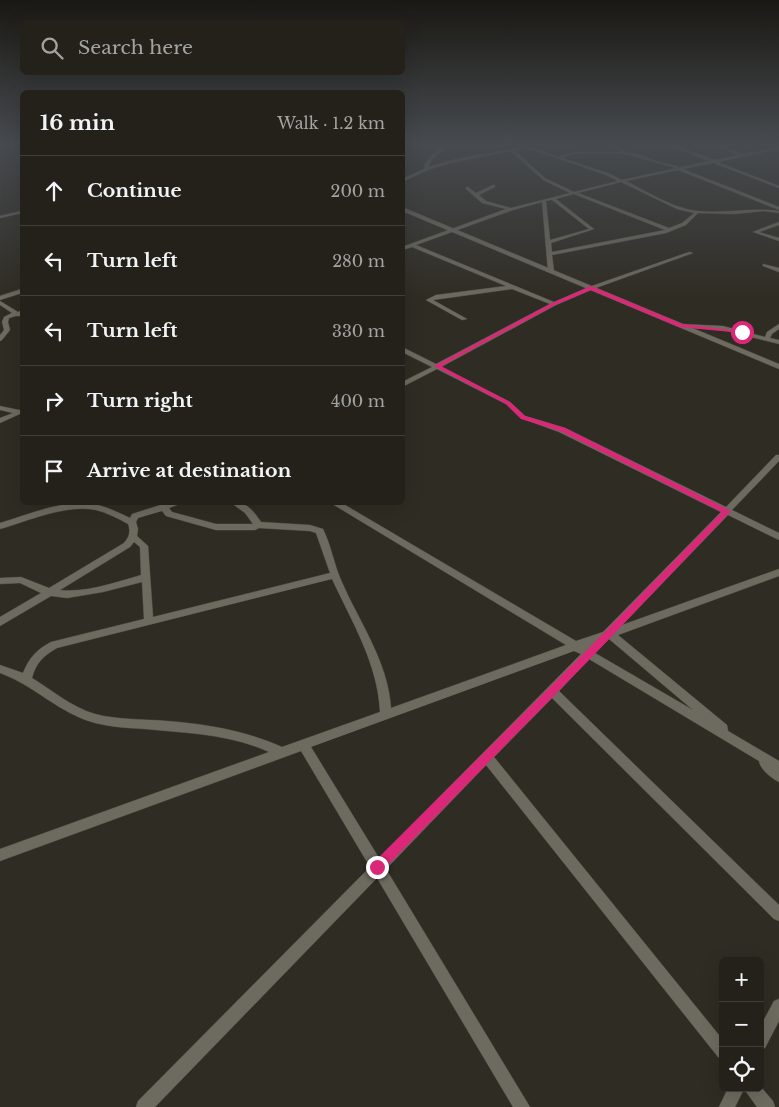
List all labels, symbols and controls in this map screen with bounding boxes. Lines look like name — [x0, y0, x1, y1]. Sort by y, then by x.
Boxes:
search box — [20, 20, 405, 75]
icon: search — [38, 34, 66, 62]
text: Search here — [78, 36, 193, 59]
text: 16 min — [40, 110, 115, 136]
text: Walk · 1.2 km — [277, 113, 385, 133]
icon: ahead — [40, 177, 68, 205]
text: Continue — [87, 179, 182, 202]
text: 200 m — [331, 181, 385, 201]
icon: left — [40, 247, 68, 275]
text: Turn left — [87, 249, 178, 272]
text: 280 m — [332, 251, 385, 271]
icon: left — [40, 317, 68, 345]
text: Turn left — [87, 319, 178, 342]
text: 330 m — [332, 321, 385, 341]
route start — [731, 321, 754, 344]
icon: right — [40, 387, 68, 415]
text: Turn right — [87, 389, 193, 412]
text: 400 m — [331, 391, 385, 411]
icon: arrive — [40, 457, 68, 485]
text: Arrive at destination — [87, 459, 291, 482]
route end — [366, 856, 389, 879]
map controls — [719, 957, 764, 1092]
button: + — [719, 957, 764, 1002]
button: − — [719, 1002, 764, 1047]
button: locate — [719, 1047, 764, 1092]

